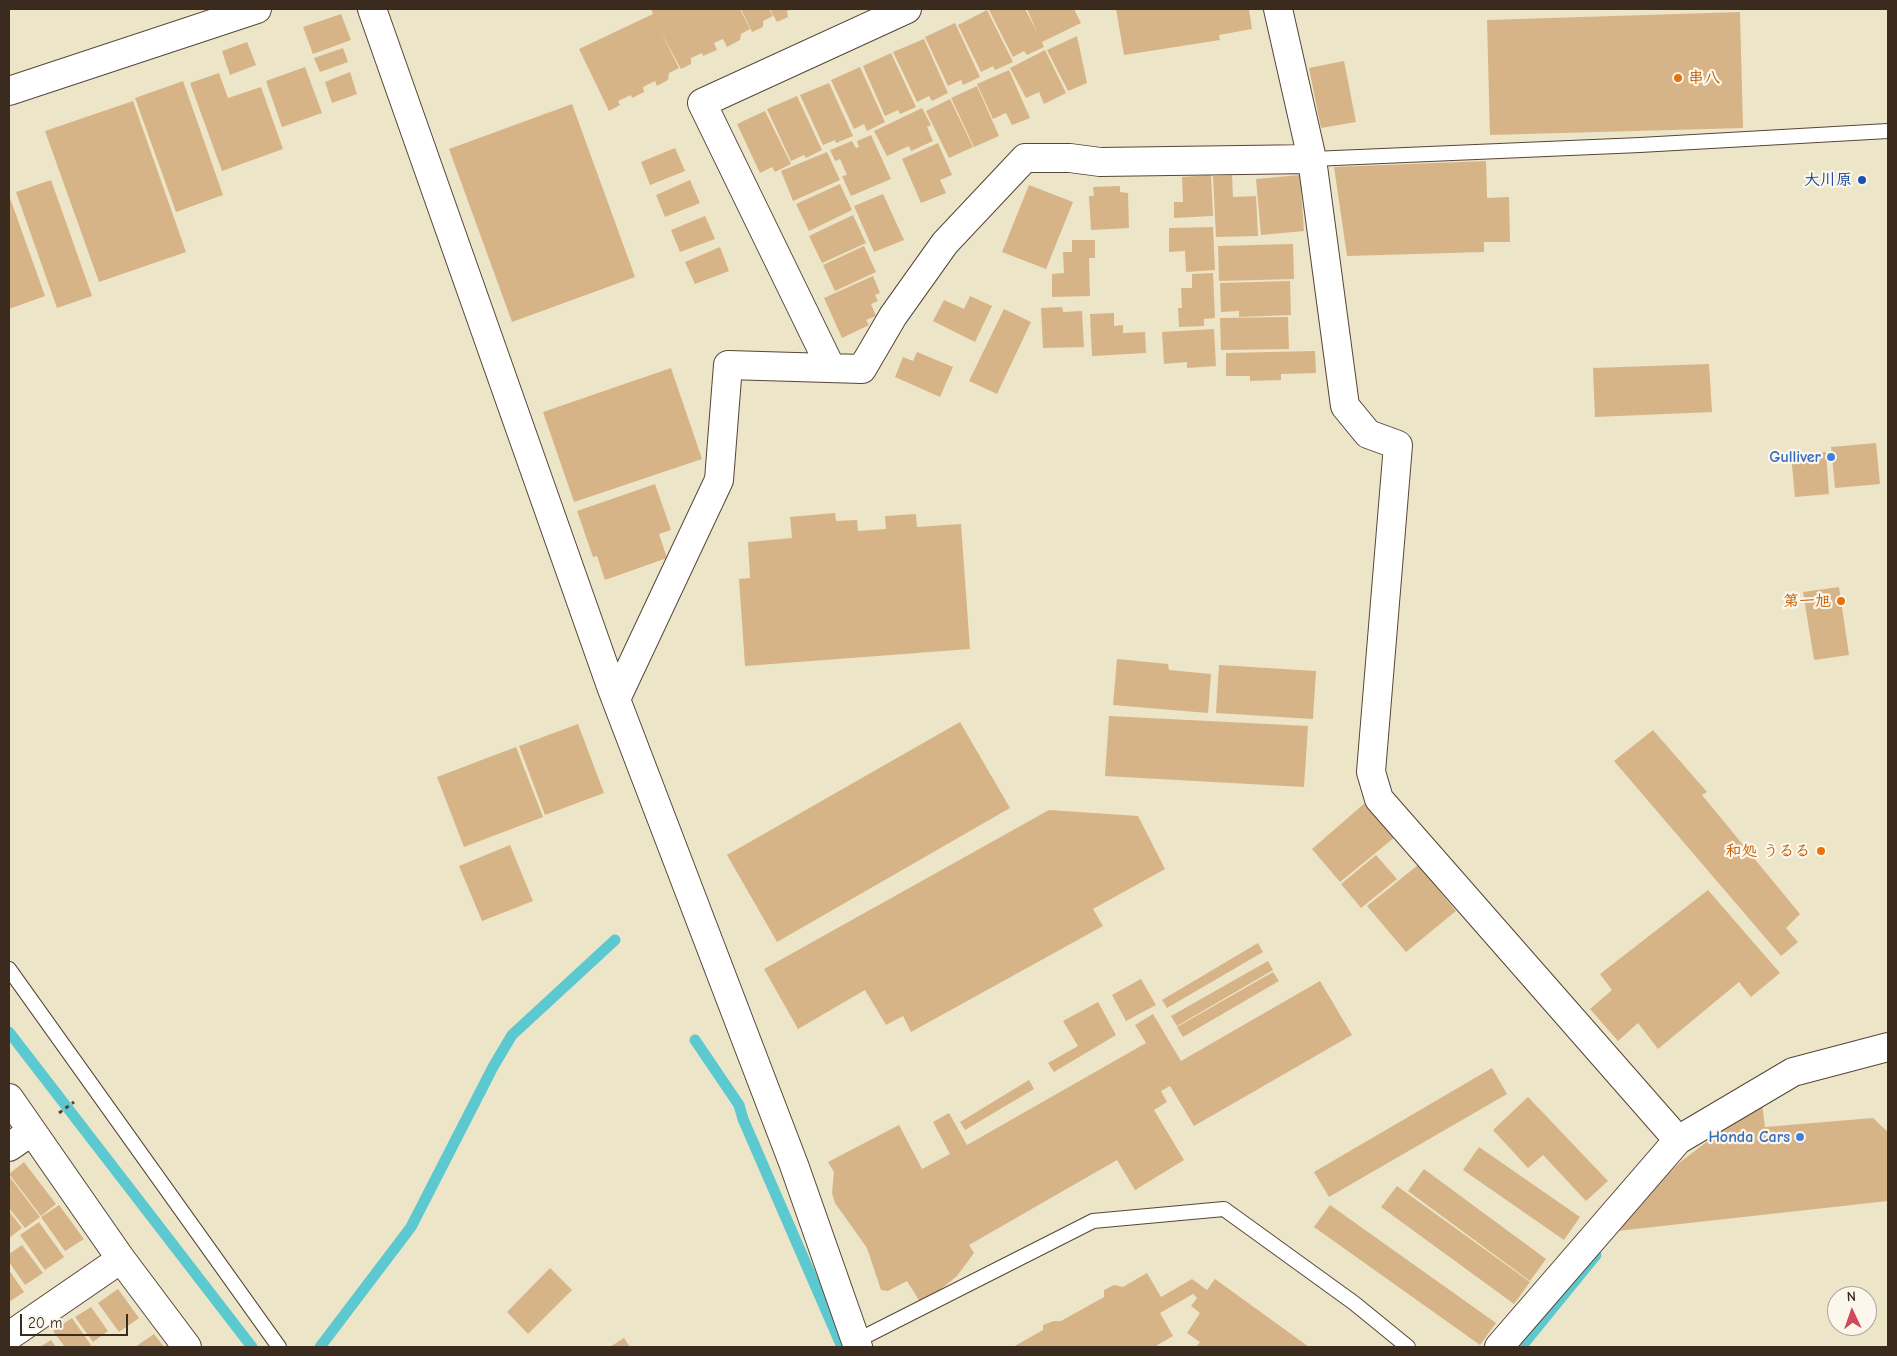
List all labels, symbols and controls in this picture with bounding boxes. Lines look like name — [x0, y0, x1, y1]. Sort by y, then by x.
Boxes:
place label: 串八 — [1688, 68, 1720, 88]
marker: 串八 — [1672, 72, 1684, 84]
place label: 大川原 — [1804, 170, 1852, 190]
marker: 大川原 — [1856, 174, 1868, 186]
place label: Gulliver — [1769, 447, 1821, 467]
marker: Gulliver — [1825, 451, 1837, 463]
place label: 第一旭 — [1783, 591, 1831, 611]
marker: 第一旭 — [1835, 595, 1847, 607]
place label: 和処 うるる — [1725, 841, 1811, 861]
marker: 和処 うるる — [1815, 845, 1827, 857]
place label: Honda Cars — [1708, 1127, 1790, 1147]
marker: Honda Cars — [1794, 1131, 1806, 1143]
north arrow — [1827, 1286, 1877, 1336]
text: N — [1846, 1288, 1856, 1305]
scale bar — [22, 1304, 130, 1336]
text: 20 m — [28, 1314, 62, 1332]

